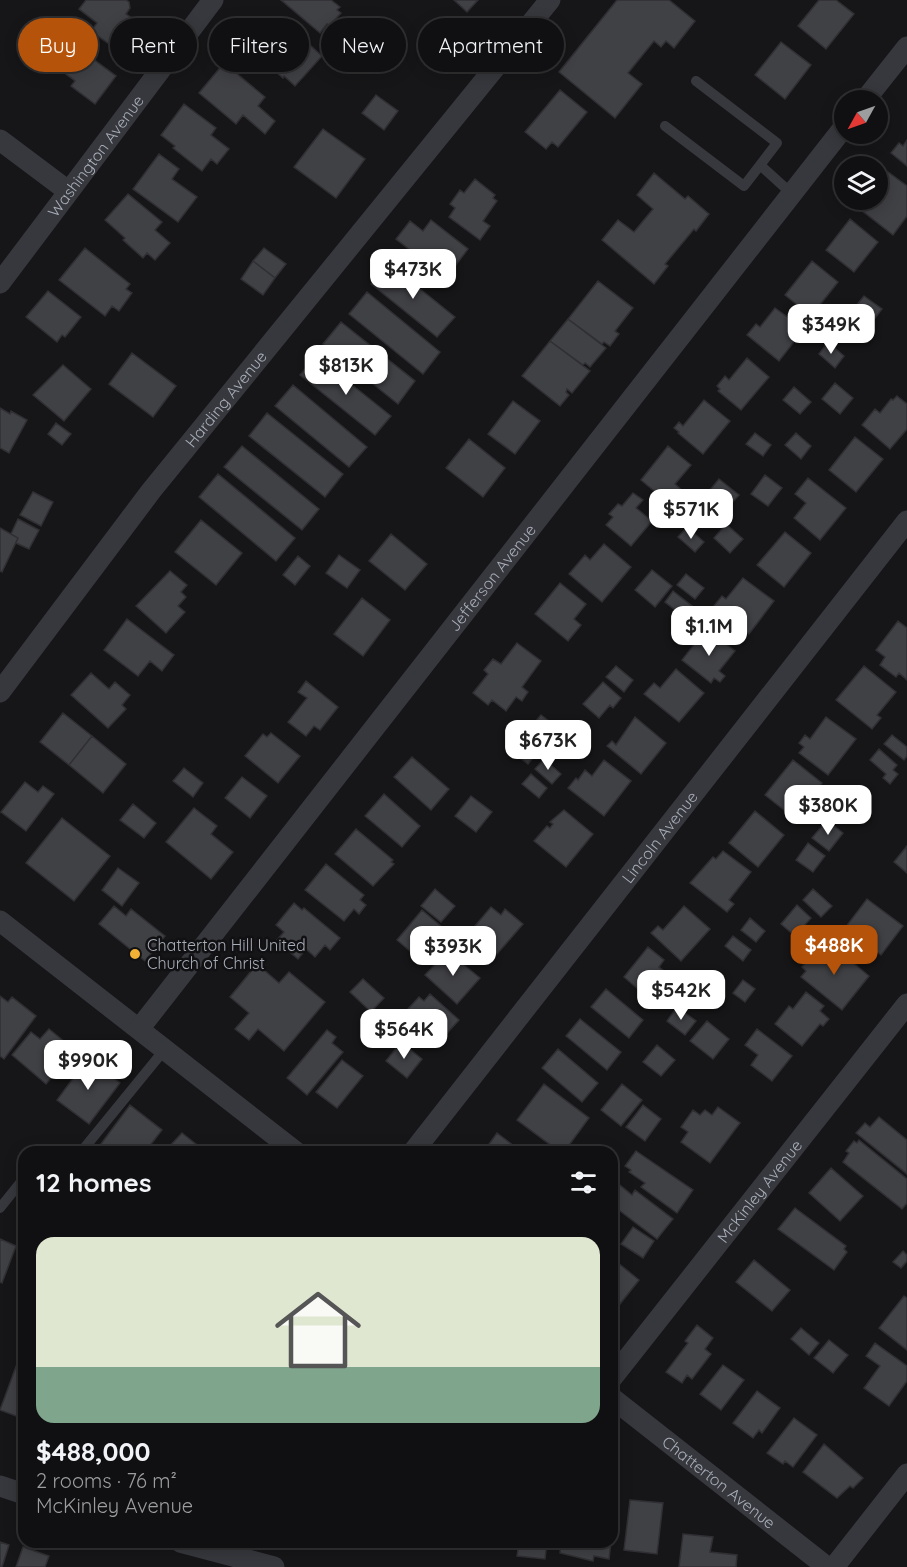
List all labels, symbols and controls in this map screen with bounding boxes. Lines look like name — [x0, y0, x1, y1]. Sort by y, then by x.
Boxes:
chip: Buy — [18, 18, 98, 72]
chip: Rent — [110, 18, 197, 72]
chip: Filters — [209, 18, 309, 72]
chip: New — [321, 18, 406, 72]
chip: Apartment — [418, 18, 564, 72]
north arrow — [834, 90, 888, 144]
map controls — [834, 90, 888, 210]
street label: Washington Avenue — [43, 91, 148, 221]
button: layers — [834, 156, 888, 210]
pin: $473K — [371, 249, 455, 300]
text: $473K — [384, 256, 442, 281]
pin: $349K — [789, 304, 873, 355]
text: $349K — [802, 311, 860, 336]
pin: $813K — [304, 345, 388, 396]
street label: Harding Avenue — [181, 347, 271, 451]
text: $813K — [319, 352, 373, 377]
pin: $571K — [649, 489, 733, 540]
text: $571K — [663, 496, 719, 521]
street label: Jefferson Avenue — [444, 520, 540, 635]
pin: $1.1M — [667, 606, 751, 657]
text: $1.1M — [685, 613, 733, 638]
pin: $673K — [506, 720, 590, 771]
text: $673K — [519, 727, 577, 752]
pin: $380K — [786, 785, 870, 836]
street label: Lincoln Avenue — [617, 787, 702, 887]
text: $380K — [798, 792, 858, 817]
pin: $488K — [792, 925, 876, 976]
pin: $393K — [411, 926, 495, 977]
text: $488K — [805, 932, 863, 957]
text: $393K — [424, 933, 482, 958]
place label: Chatterton Hill United Church of Christ — [147, 935, 306, 973]
marker: Chatterton Hill United Church of Christ — [128, 947, 142, 961]
pin: $542K — [639, 970, 723, 1021]
text: $542K — [651, 977, 711, 1002]
pin: $564K — [362, 1009, 446, 1060]
text: $564K — [374, 1016, 434, 1041]
pin: $990K — [46, 1040, 130, 1091]
text: $990K — [58, 1047, 118, 1072]
street label: McKinley Avenue — [713, 1136, 806, 1247]
text: 12 homes — [36, 1166, 152, 1199]
icon: filters — [567, 1166, 600, 1199]
icon: home — [264, 1276, 372, 1384]
street label: Chatterton Avenue — [658, 1431, 780, 1533]
text: $488,000 — [36, 1435, 150, 1468]
text: 2 rooms · 76 m² — [36, 1468, 177, 1493]
text: McKinley Avenue — [36, 1493, 193, 1518]

